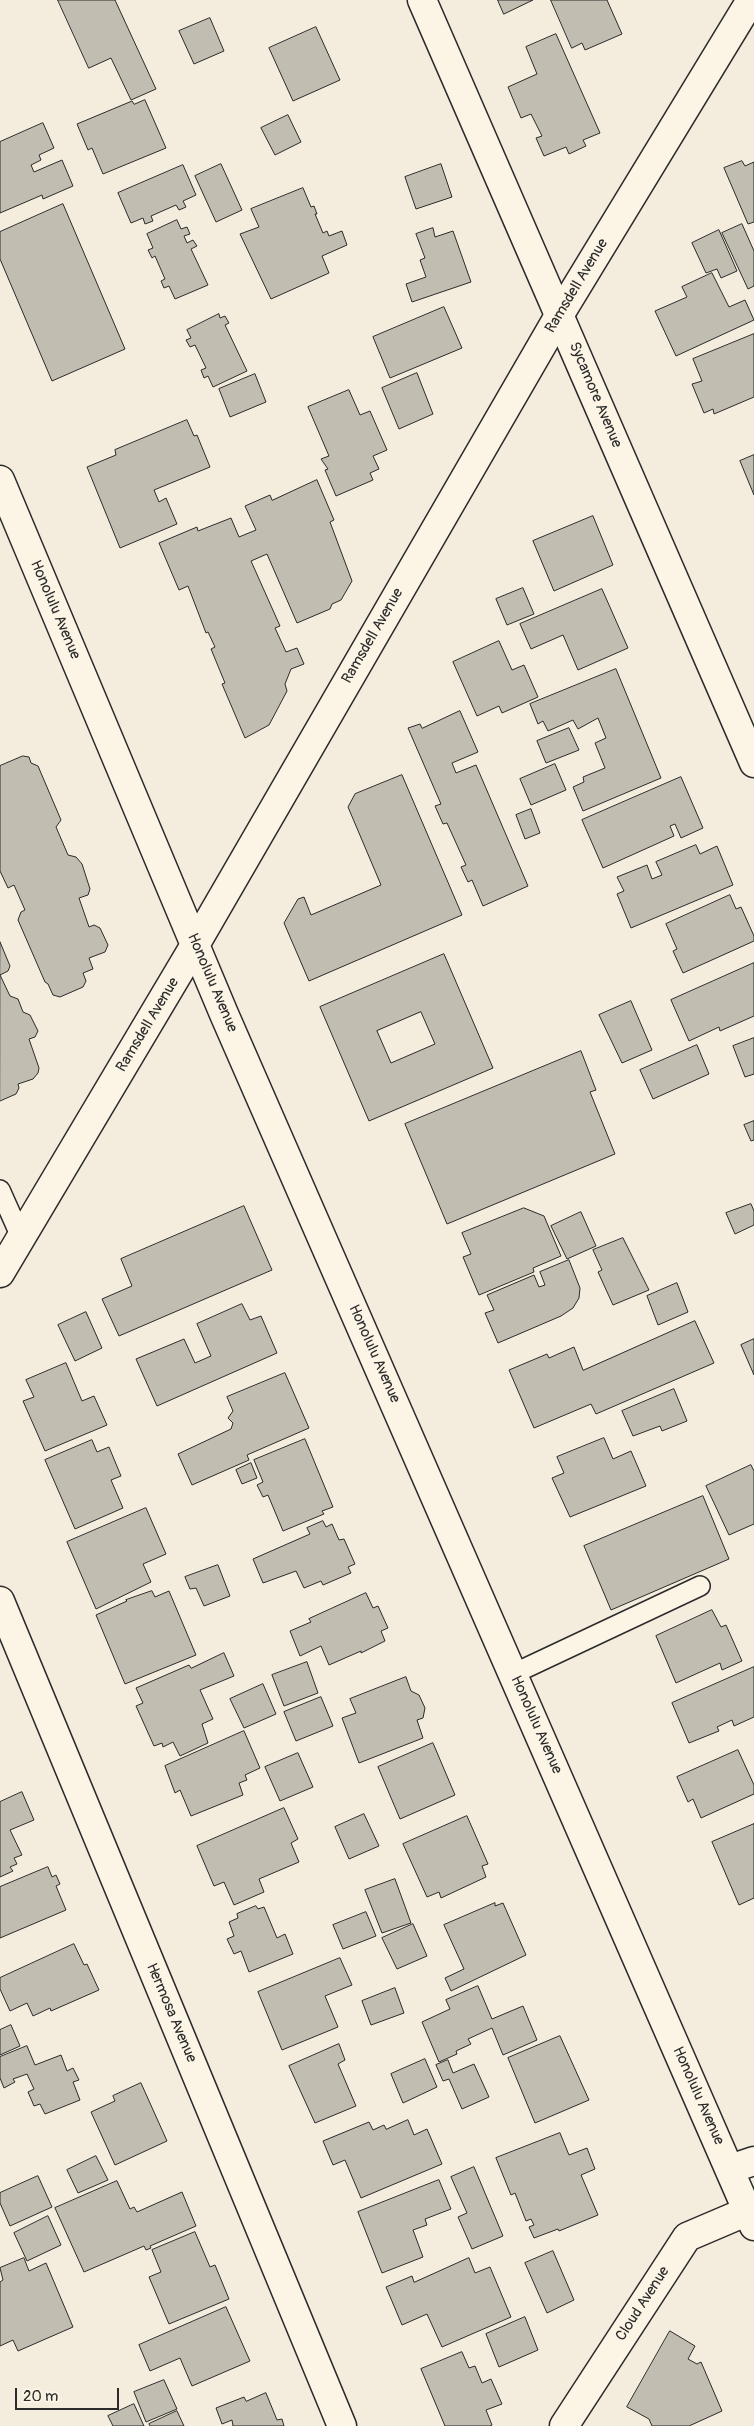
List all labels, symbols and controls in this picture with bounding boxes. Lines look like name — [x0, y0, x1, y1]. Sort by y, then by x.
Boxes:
street label: Ramsdell Avenue — [542, 236, 612, 336]
street label: Sycamore Avenue — [565, 340, 625, 450]
street label: Honolulu Avenue — [26, 558, 84, 662]
street label: Ramsdell Avenue — [338, 585, 408, 687]
street label: Honolulu Avenue — [183, 931, 241, 1035]
street label: Ramsdell Avenue — [113, 975, 183, 1075]
street label: Honolulu Avenue — [344, 1302, 404, 1406]
street label: Honolulu Avenue — [506, 1673, 566, 1777]
street label: Hermosa Avenue — [142, 1961, 200, 2065]
street label: Honolulu Avenue — [668, 2044, 728, 2148]
street label: Cloud Avenue — [612, 2263, 674, 2345]
scale bar — [18, 2378, 121, 2410]
text: 20 m — [23, 2387, 58, 2406]

